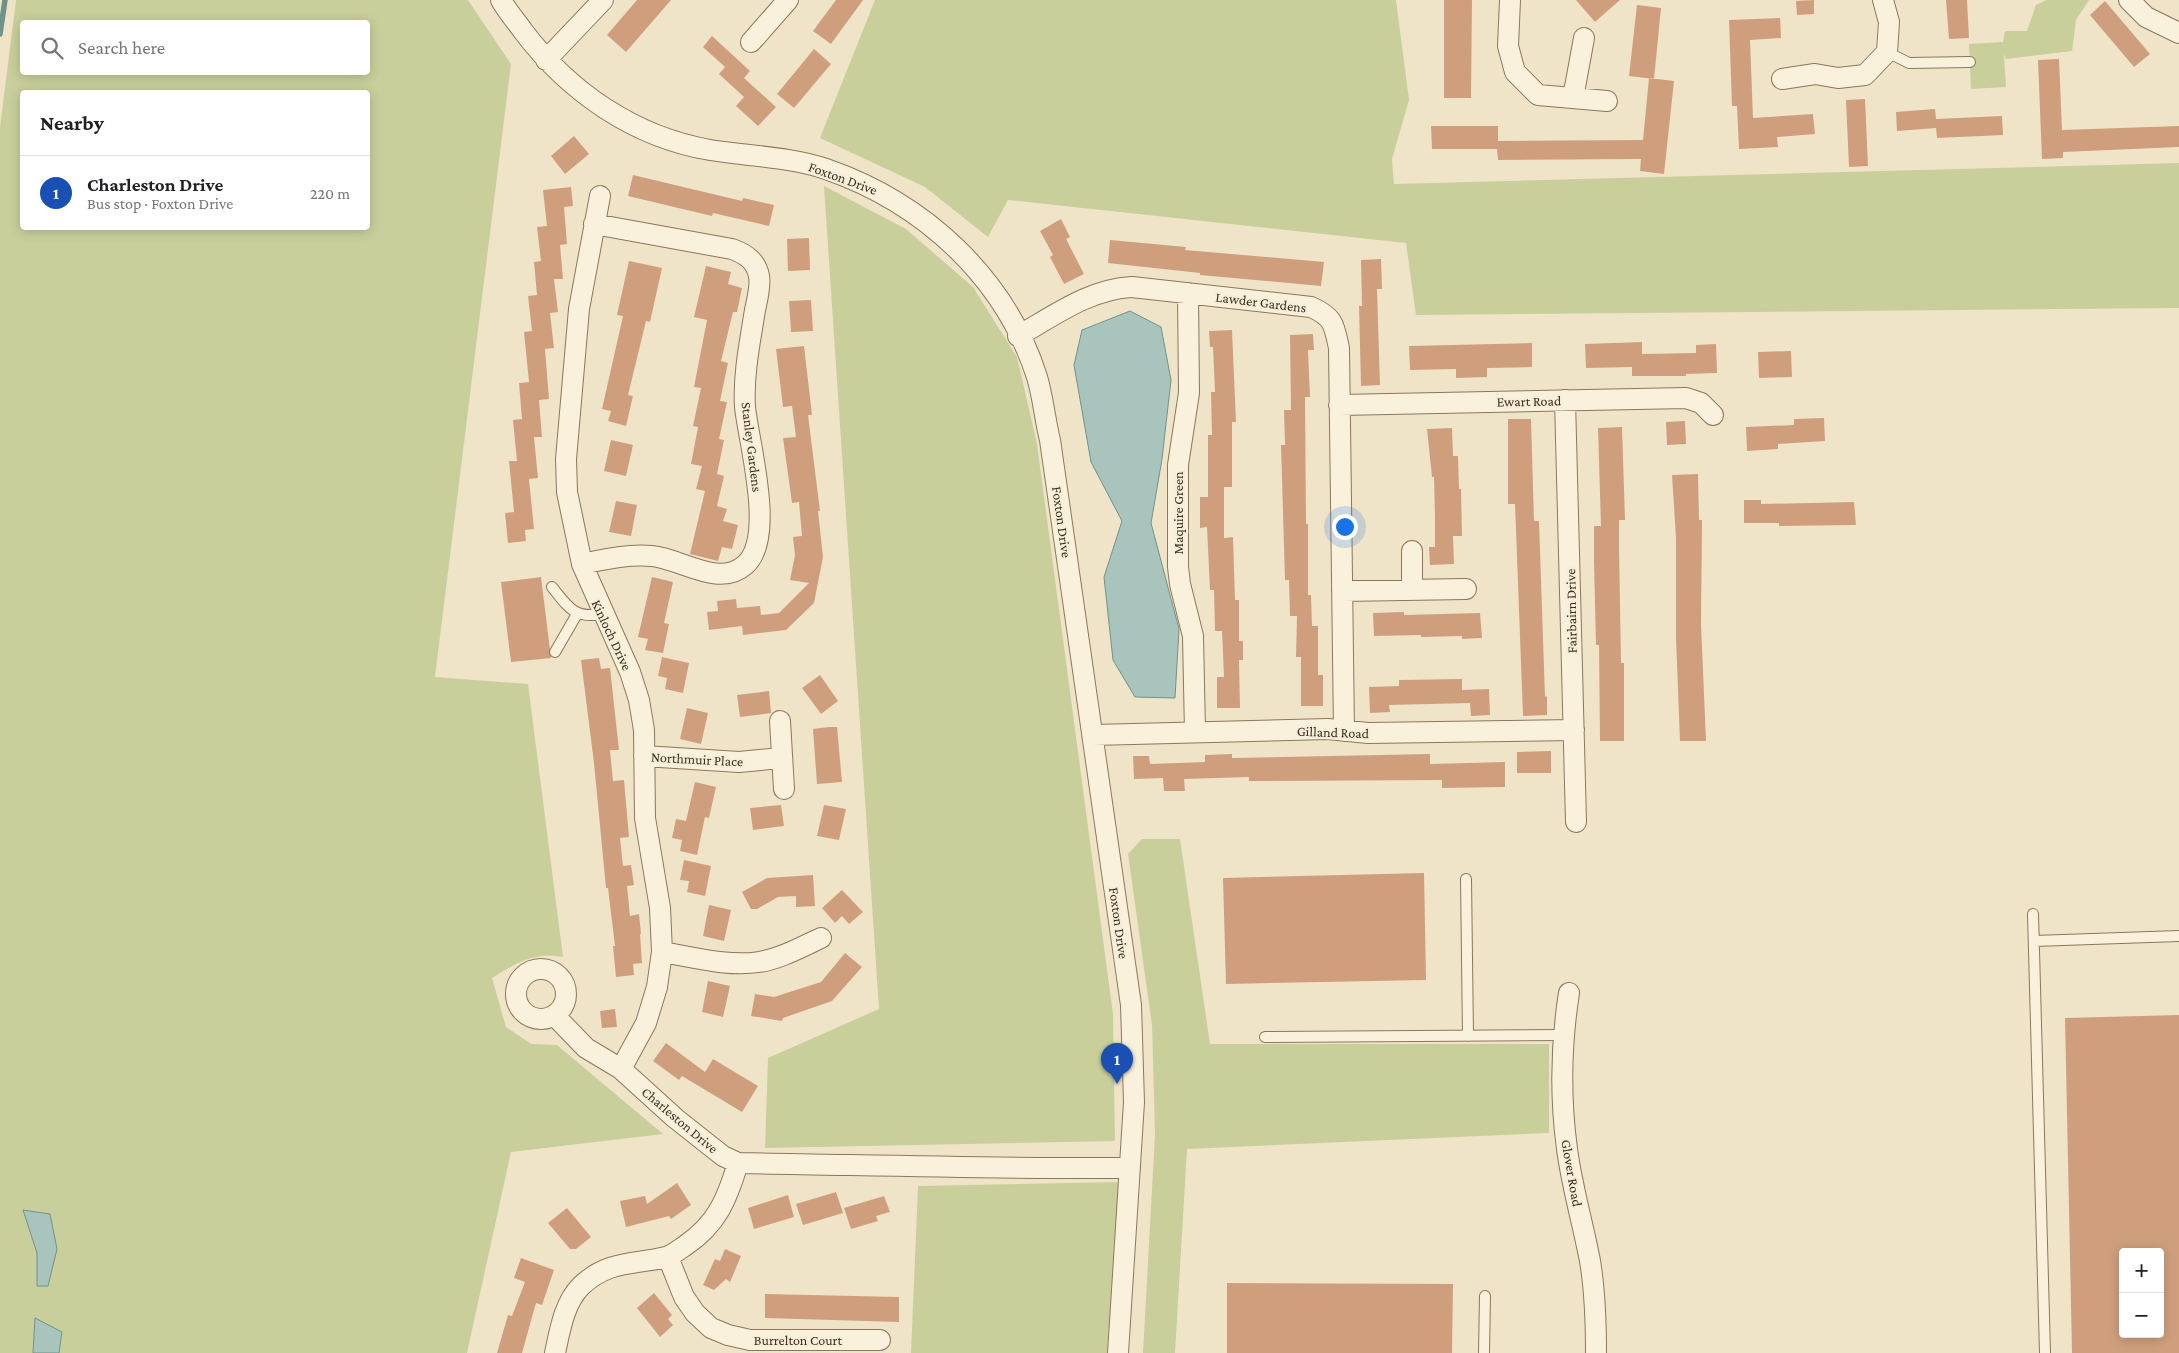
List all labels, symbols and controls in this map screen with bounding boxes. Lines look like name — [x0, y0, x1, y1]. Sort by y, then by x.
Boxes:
search box — [20, 20, 370, 75]
icon: search — [38, 34, 66, 62]
text: Search here — [78, 37, 165, 58]
text: Nearby — [40, 111, 104, 135]
street label: Foxton Drive — [806, 158, 880, 198]
text: Charleston Drive — [87, 174, 223, 195]
text: 1 — [53, 185, 59, 202]
text: 220 m — [310, 185, 350, 202]
text: Bus stop · Foxton Drive — [87, 195, 233, 212]
street label: Lawder Gardens — [1215, 288, 1307, 316]
street label: Ewart Road — [1497, 392, 1562, 410]
street label: Stanley Gardens — [739, 401, 765, 493]
street label: Maquire Green — [1170, 471, 1186, 555]
street label: Foxton Drive — [1049, 485, 1075, 559]
your location — [1332, 514, 1358, 540]
street label: Fairbairn Drive — [1562, 569, 1580, 653]
street label: Kinloch Drive — [589, 597, 635, 673]
street label: Gilland Road — [1297, 723, 1370, 741]
street label: Northmuir Place — [651, 749, 743, 769]
street label: Foxton Drive — [1106, 886, 1132, 960]
pin: 1 — [1101, 1043, 1133, 1084]
street label: Charleston Drive — [639, 1083, 721, 1157]
street label: Glover Road — [1558, 1138, 1586, 1208]
map controls — [2119, 1248, 2164, 1338]
button: + — [2119, 1248, 2164, 1293]
button: − — [2119, 1293, 2164, 1338]
street label: Burrelton Court — [754, 1332, 843, 1348]

